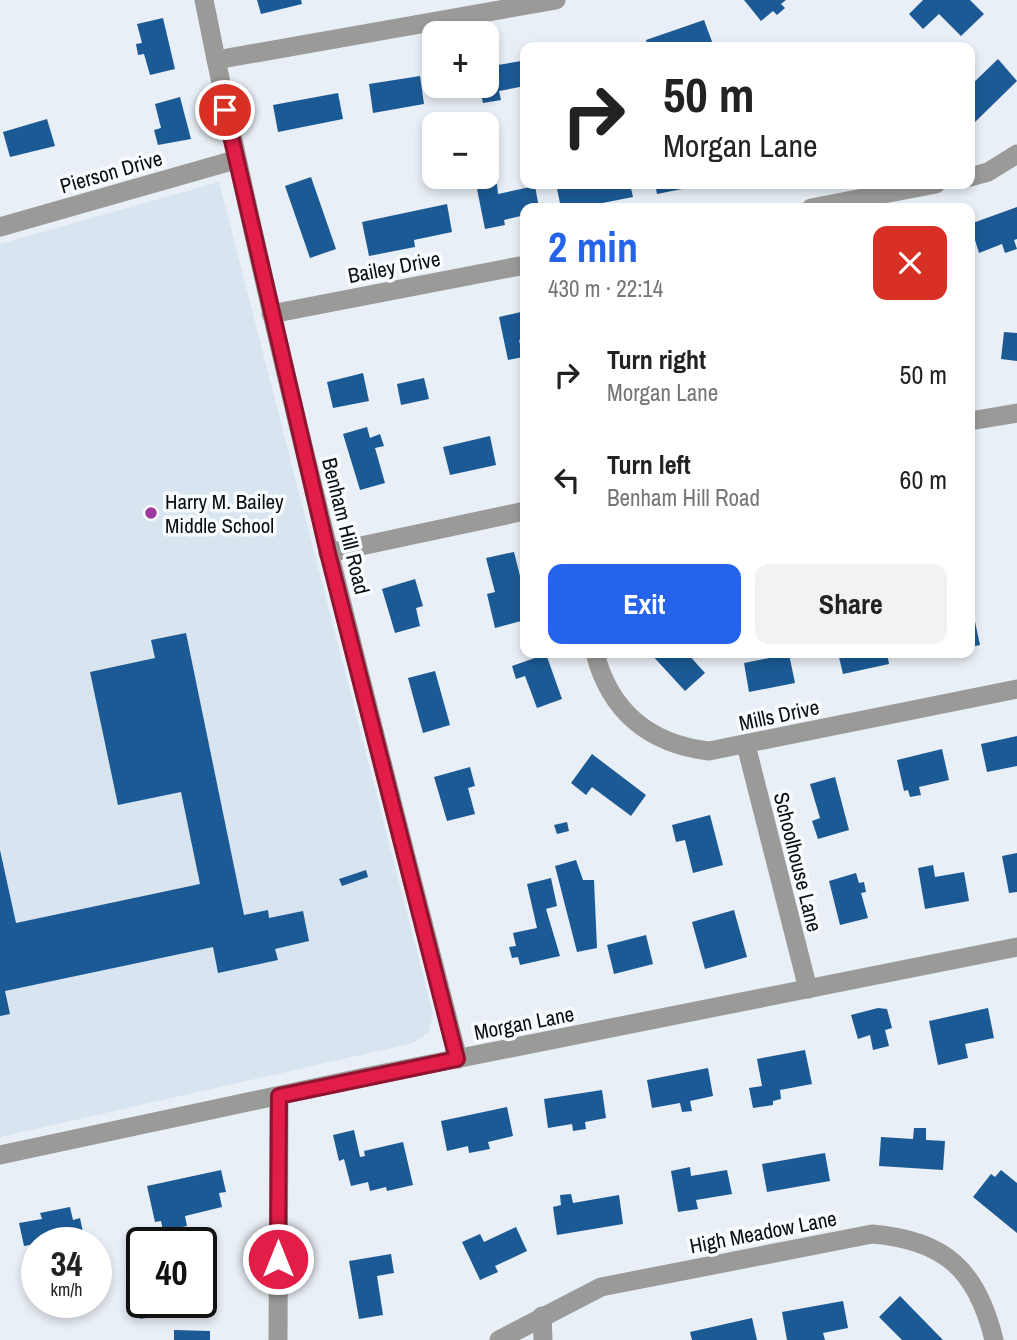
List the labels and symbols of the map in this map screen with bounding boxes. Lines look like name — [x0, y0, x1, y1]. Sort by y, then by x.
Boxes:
pin — [195, 80, 255, 140]
street label: Pierson Drive — [56, 144, 166, 200]
street label: Bailey Drive — [345, 244, 443, 290]
street label: Benham Hill Road — [315, 455, 377, 597]
place label: Harry M. Bailey Middle School — [165, 487, 284, 540]
marker: Harry M. Bailey Middle School — [143, 505, 159, 521]
street label: Mills Drive — [736, 692, 822, 738]
street label: Schoolhouse Lane — [767, 789, 829, 935]
street label: Morgan Lane — [471, 999, 577, 1047]
street label: High Meadow Lane — [687, 1204, 839, 1260]
position arrow — [241, 1222, 315, 1296]
speed limit sign: 40 — [126, 1227, 217, 1318]

